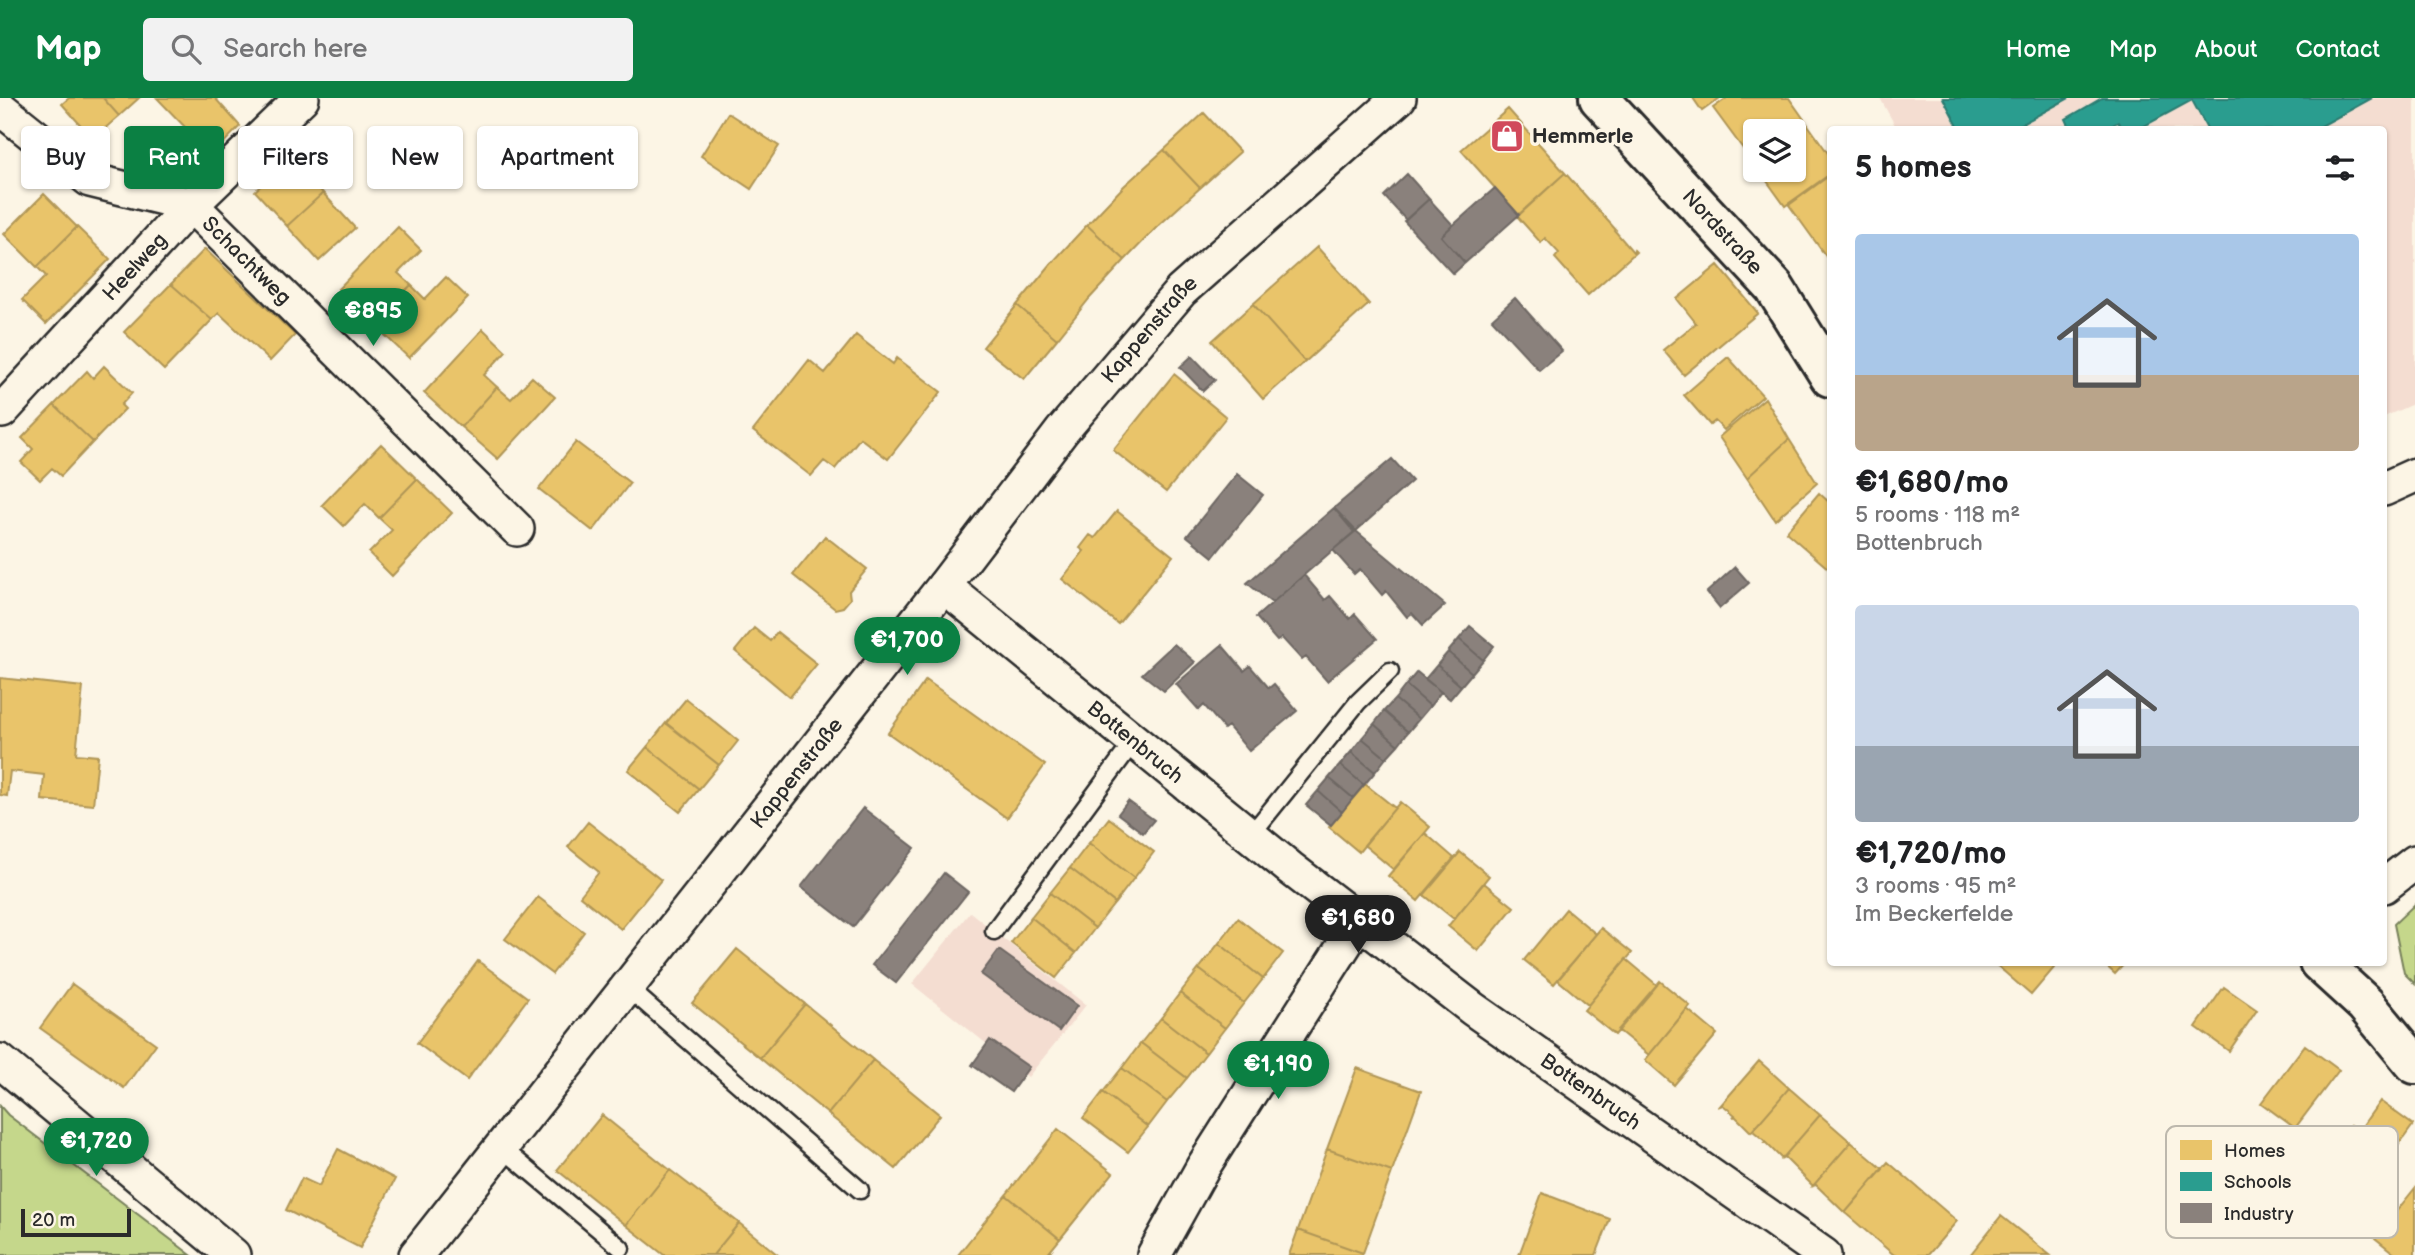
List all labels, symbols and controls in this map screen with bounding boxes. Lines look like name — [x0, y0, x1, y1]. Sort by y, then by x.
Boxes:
search box — [143, 18, 633, 81]
text: Map — [35, 29, 101, 69]
icon: search — [167, 30, 205, 68]
text: Search here — [223, 34, 367, 65]
text: Home — [2006, 35, 2071, 64]
text: Map — [2109, 35, 2157, 64]
text: About — [2195, 35, 2257, 64]
text: Contact — [2295, 35, 2380, 64]
shop icon: Hemmerle — [1488, 117, 1526, 155]
map controls — [1743, 119, 1806, 182]
button: layers — [1743, 119, 1806, 182]
place label: Hemmerle — [1532, 124, 1633, 149]
chip: Buy — [21, 126, 110, 189]
chip: Rent — [124, 126, 224, 189]
chip: Filters — [238, 126, 353, 189]
chip: New — [367, 126, 463, 189]
chip: Apartment — [477, 126, 638, 189]
icon: filters — [2321, 149, 2359, 187]
text: 5 homes — [1855, 150, 1972, 186]
street label: Nordstraße — [1677, 184, 1768, 279]
street label: Schachtweg — [197, 211, 296, 310]
street label: Heelweg — [97, 227, 172, 306]
street label: Kappenstraße — [1096, 270, 1202, 388]
icon: home — [2044, 280, 2170, 406]
pin: €895 — [332, 288, 414, 348]
text: €895 — [344, 297, 402, 325]
text: €1,680/mo — [1855, 465, 2009, 501]
text: 5 rooms · 118 m² — [1855, 501, 2020, 529]
text: Bottenbruch — [1855, 529, 1983, 557]
pin: €1,700 — [850, 618, 964, 677]
text: €1,700 — [870, 626, 944, 654]
icon: home — [2044, 651, 2170, 777]
street label: Bottenbruch — [1082, 695, 1189, 789]
street label: Kappenstraße — [745, 713, 848, 833]
text: €1,720/mo — [1855, 836, 2006, 872]
text: 3 rooms · 95 m² — [1855, 872, 2016, 900]
pin: €1,680 — [1301, 896, 1415, 955]
text: Im Beckerfelde — [1855, 900, 2013, 928]
text: €1,680 — [1321, 904, 1395, 932]
pin: €1,190 — [1221, 1042, 1335, 1101]
street label: Bottenbruch — [1536, 1048, 1646, 1135]
text: €1,190 — [1243, 1050, 1313, 1078]
pin: €1,720 — [39, 1118, 153, 1178]
legend — [2166, 1126, 2398, 1238]
text: €1,720 — [60, 1127, 132, 1155]
text: Homes — [2224, 1140, 2285, 1163]
text: Schools — [2224, 1171, 2291, 1194]
text: Industry — [2224, 1203, 2294, 1226]
scale bar — [21, 1206, 131, 1238]
text: 20 m — [32, 1209, 75, 1232]

